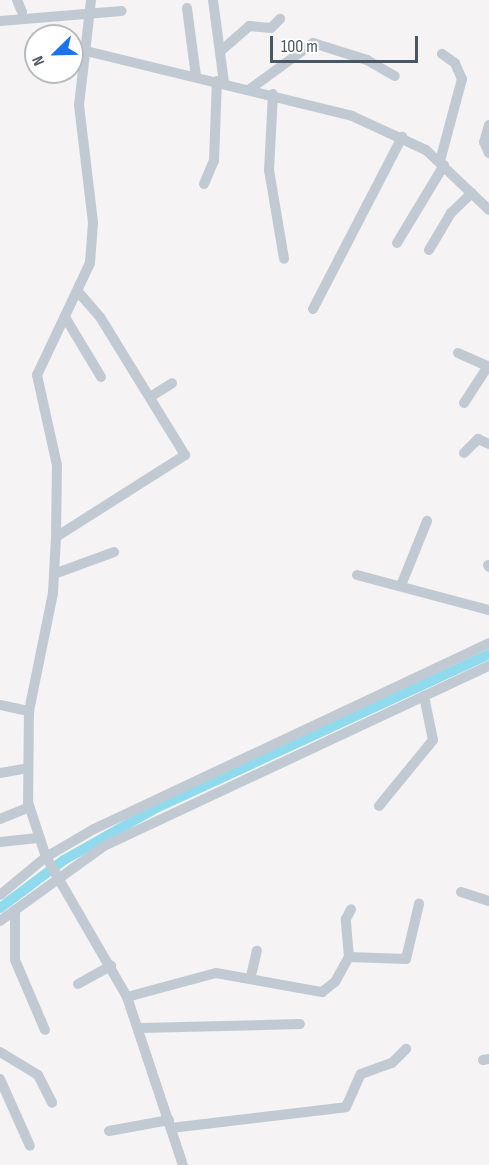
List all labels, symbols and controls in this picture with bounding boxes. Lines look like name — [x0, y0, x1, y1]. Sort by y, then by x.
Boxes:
north arrow — [24, 24, 84, 84]
scale bar — [273, 24, 422, 62]
text: 100 m — [281, 36, 318, 57]
text: N — [28, 53, 49, 68]

